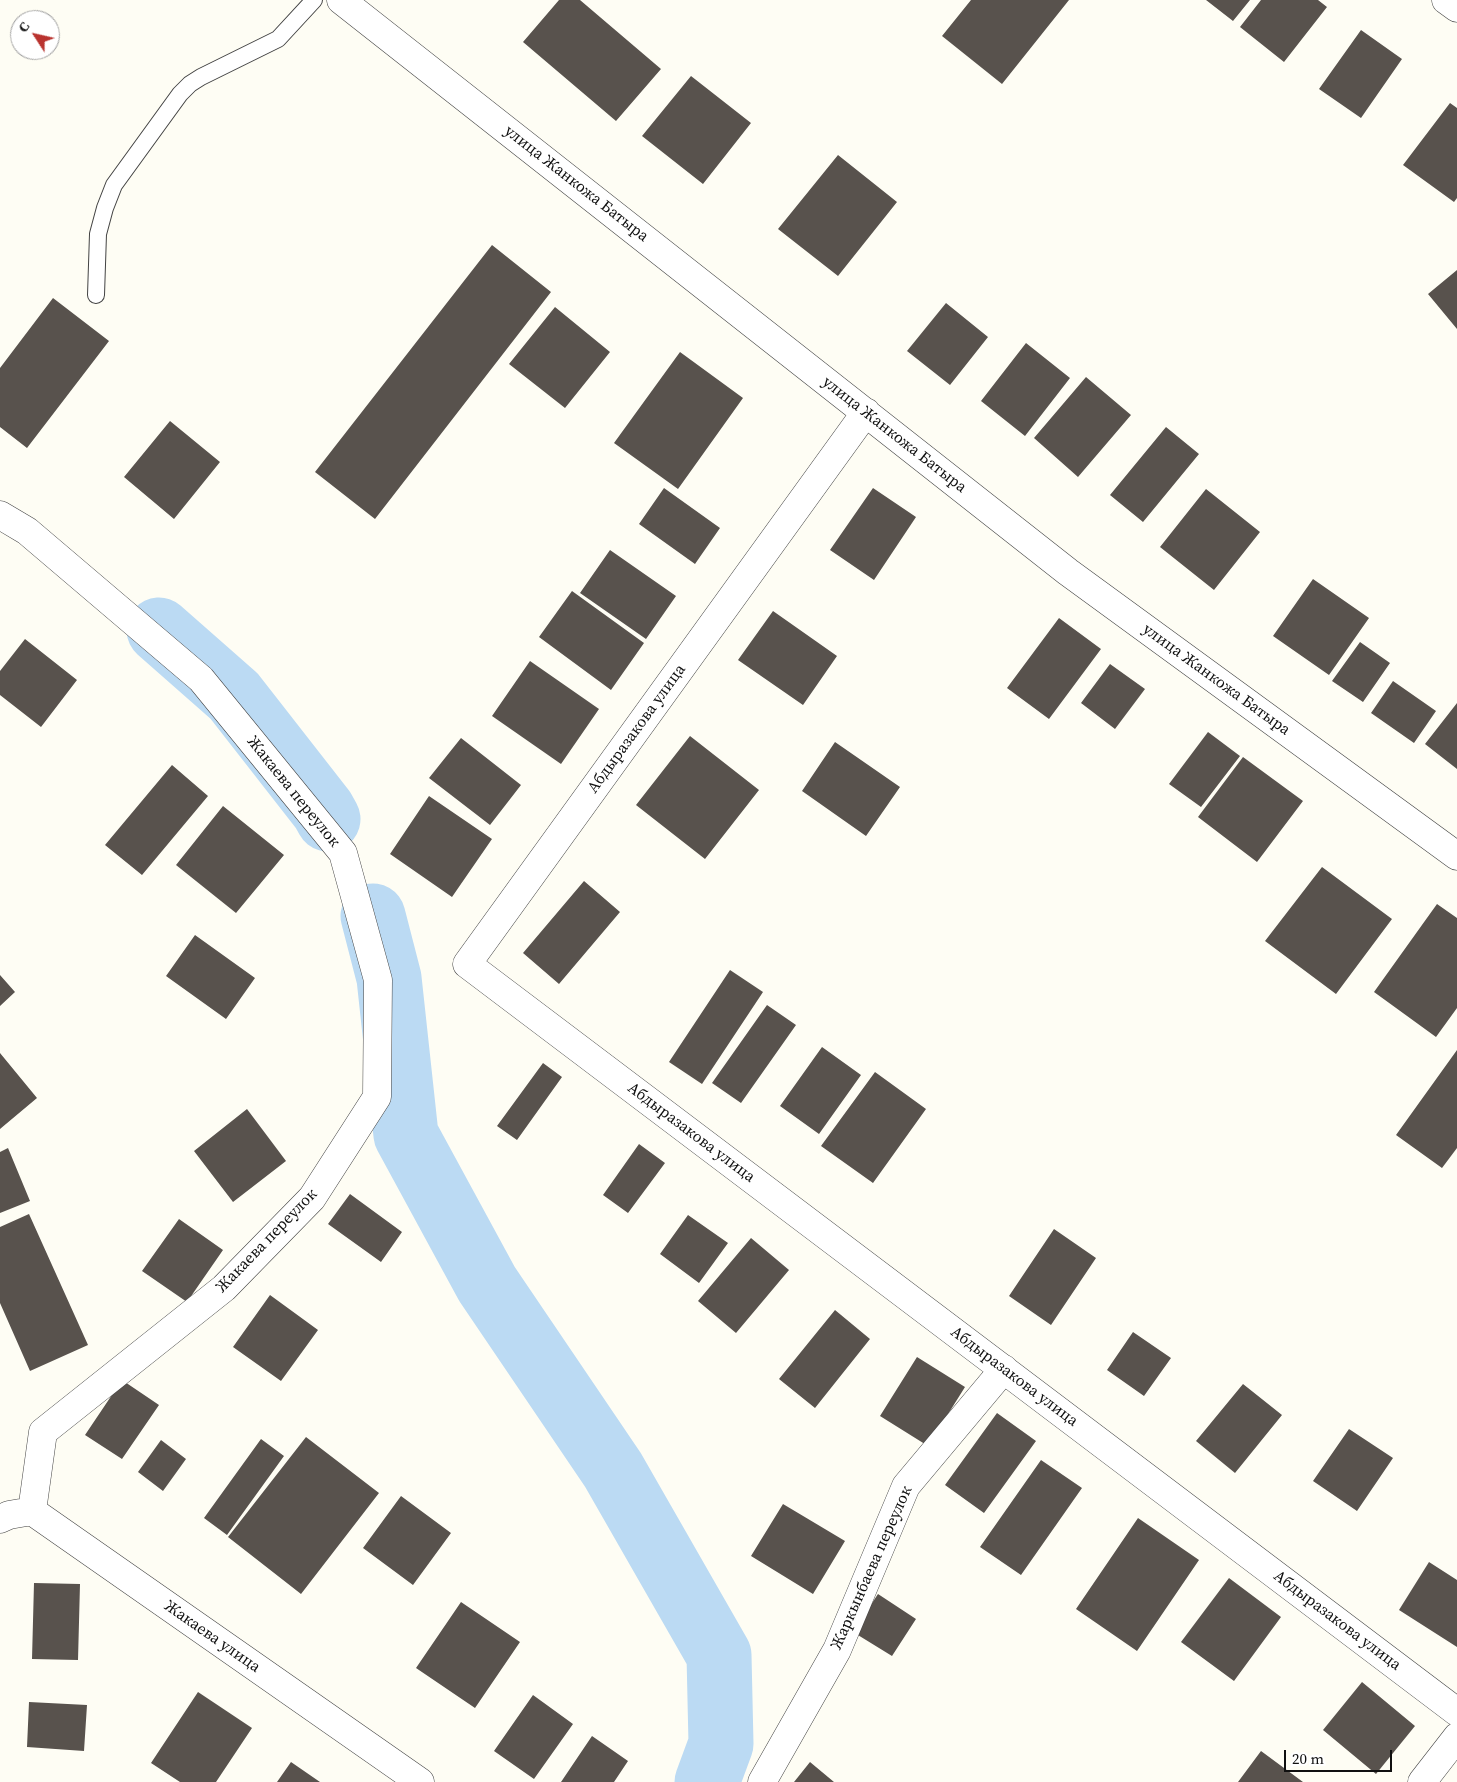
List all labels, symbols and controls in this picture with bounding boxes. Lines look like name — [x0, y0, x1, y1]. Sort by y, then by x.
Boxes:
north arrow — [10, 10, 60, 60]
text: С — [13, 18, 34, 36]
street label: улица Жанкожа Батыра — [500, 122, 652, 246]
street label: улица Жанкожа Батыра — [818, 373, 970, 497]
street label: улица Жанкожа Батыра — [1138, 620, 1294, 740]
street label: Абдыразакова улица — [584, 661, 690, 797]
street label: Жакаева переулок — [242, 733, 344, 851]
street label: Абдыразакова улица — [624, 1079, 758, 1187]
street label: Жакаева переулок — [212, 1185, 322, 1297]
street label: Абдыразакова улица — [947, 1323, 1081, 1431]
street label: Жаркынбаева переулок — [827, 1483, 917, 1653]
street label: Абдыразакова улица — [1270, 1567, 1404, 1675]
street label: Жакаева улица — [160, 1597, 264, 1677]
scale bar — [1287, 1740, 1394, 1772]
text: 20 m — [1292, 1748, 1324, 1769]

